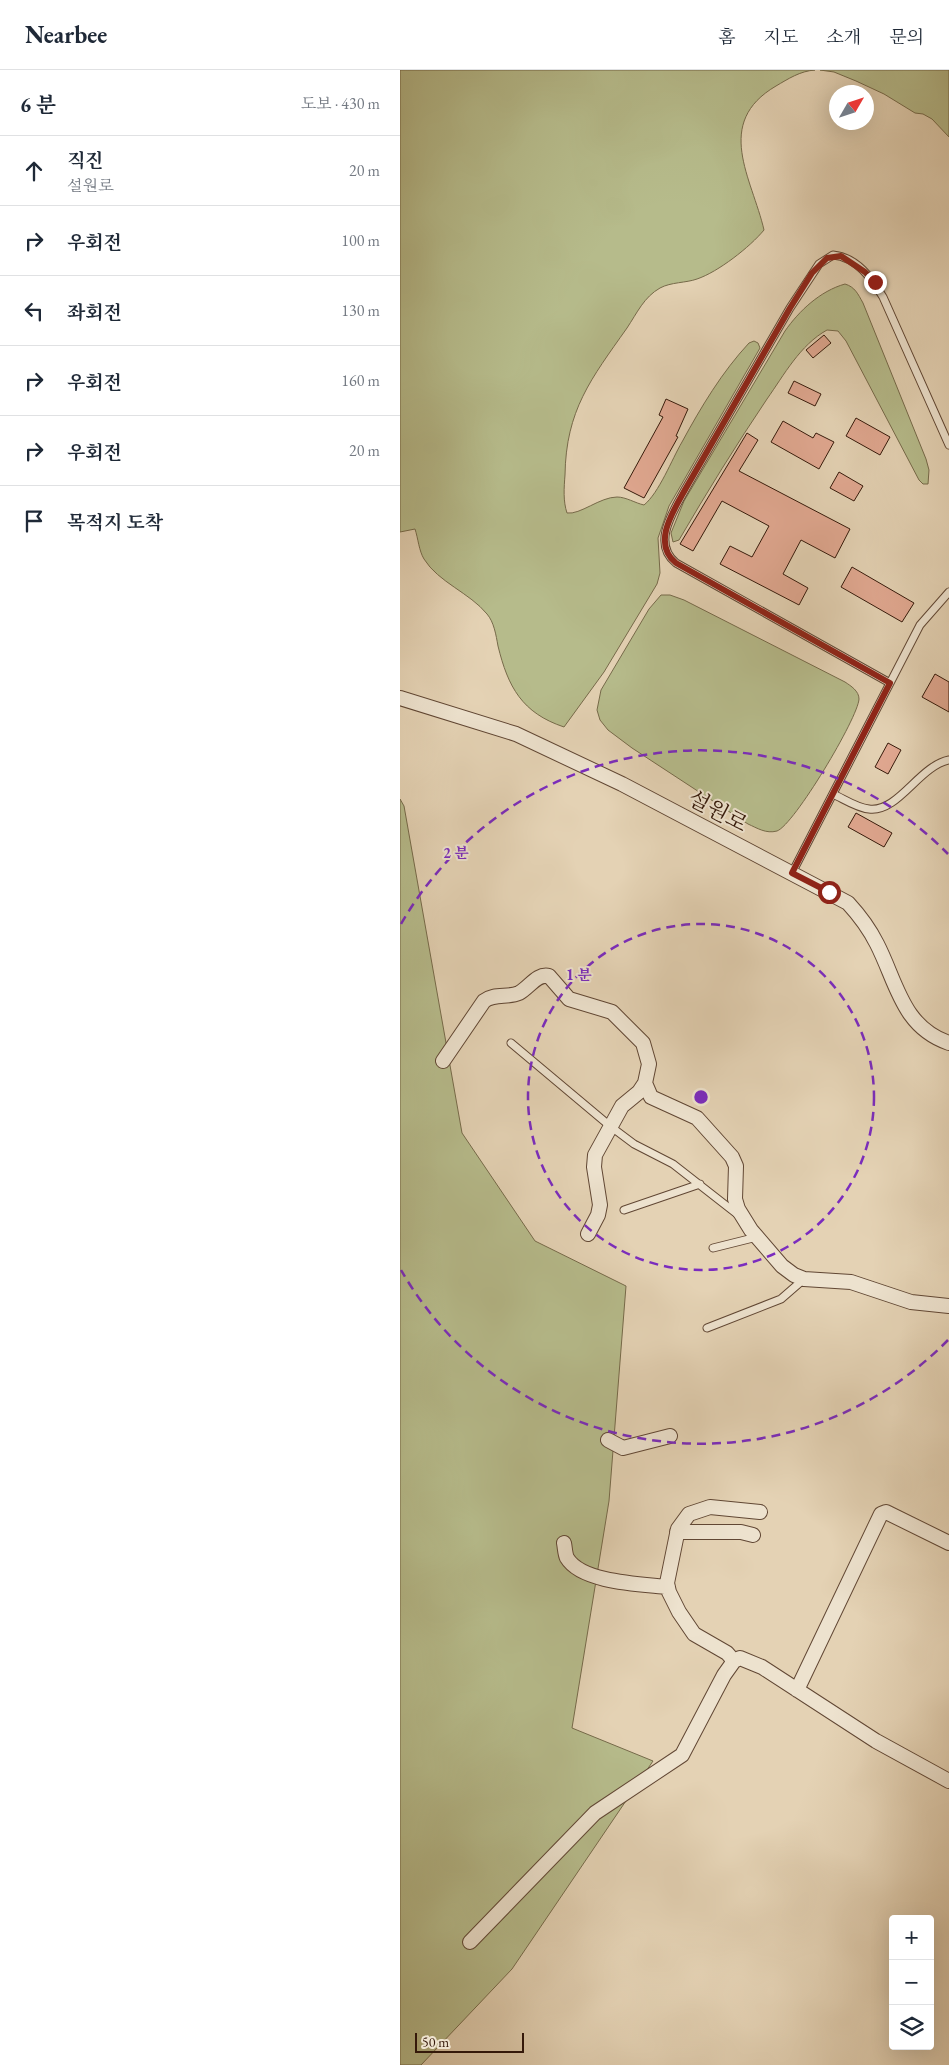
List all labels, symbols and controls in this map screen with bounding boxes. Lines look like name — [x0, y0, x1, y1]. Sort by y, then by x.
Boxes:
text: Nearbee — [25, 19, 107, 50]
text: 홈 — [718, 25, 736, 48]
text: 지도 — [764, 25, 798, 48]
text: 소개 — [826, 25, 861, 48]
text: 문의 — [889, 25, 924, 48]
north arrow — [829, 85, 874, 130]
text: 6 분 — [20, 91, 56, 118]
text: 도보 · 430 m — [301, 93, 380, 114]
text: 직진 — [67, 148, 104, 173]
icon: ahead — [20, 157, 48, 185]
text: 20 m — [349, 160, 380, 181]
text: 설원로 — [67, 175, 113, 196]
icon: right — [20, 227, 48, 255]
text: 우회전 — [67, 230, 122, 255]
text: 100 m — [341, 230, 380, 251]
route end — [864, 271, 887, 294]
icon: left — [20, 297, 48, 325]
text: 좌회전 — [67, 300, 122, 325]
text: 130 m — [341, 300, 380, 321]
icon: right — [20, 367, 48, 395]
text: 우회전 — [67, 370, 122, 395]
text: 160 m — [341, 370, 380, 391]
icon: right — [20, 437, 48, 465]
text: 우회전 — [67, 440, 122, 465]
text: 20 m — [349, 440, 380, 461]
icon: arrive — [20, 507, 48, 535]
text: 목적지 도착 — [67, 510, 163, 535]
street label: 설원로 — [683, 783, 753, 839]
text: 2 분 — [443, 843, 469, 862]
route start — [818, 881, 841, 904]
text: 1 분 — [566, 965, 592, 984]
centre of rings — [692, 1088, 710, 1106]
map controls — [889, 1915, 934, 2050]
button: + — [889, 1915, 934, 1960]
button: − — [889, 1960, 934, 2005]
button: layers — [889, 2005, 934, 2050]
scale bar — [415, 2030, 524, 2053]
text: 50 m — [422, 2033, 449, 2051]

